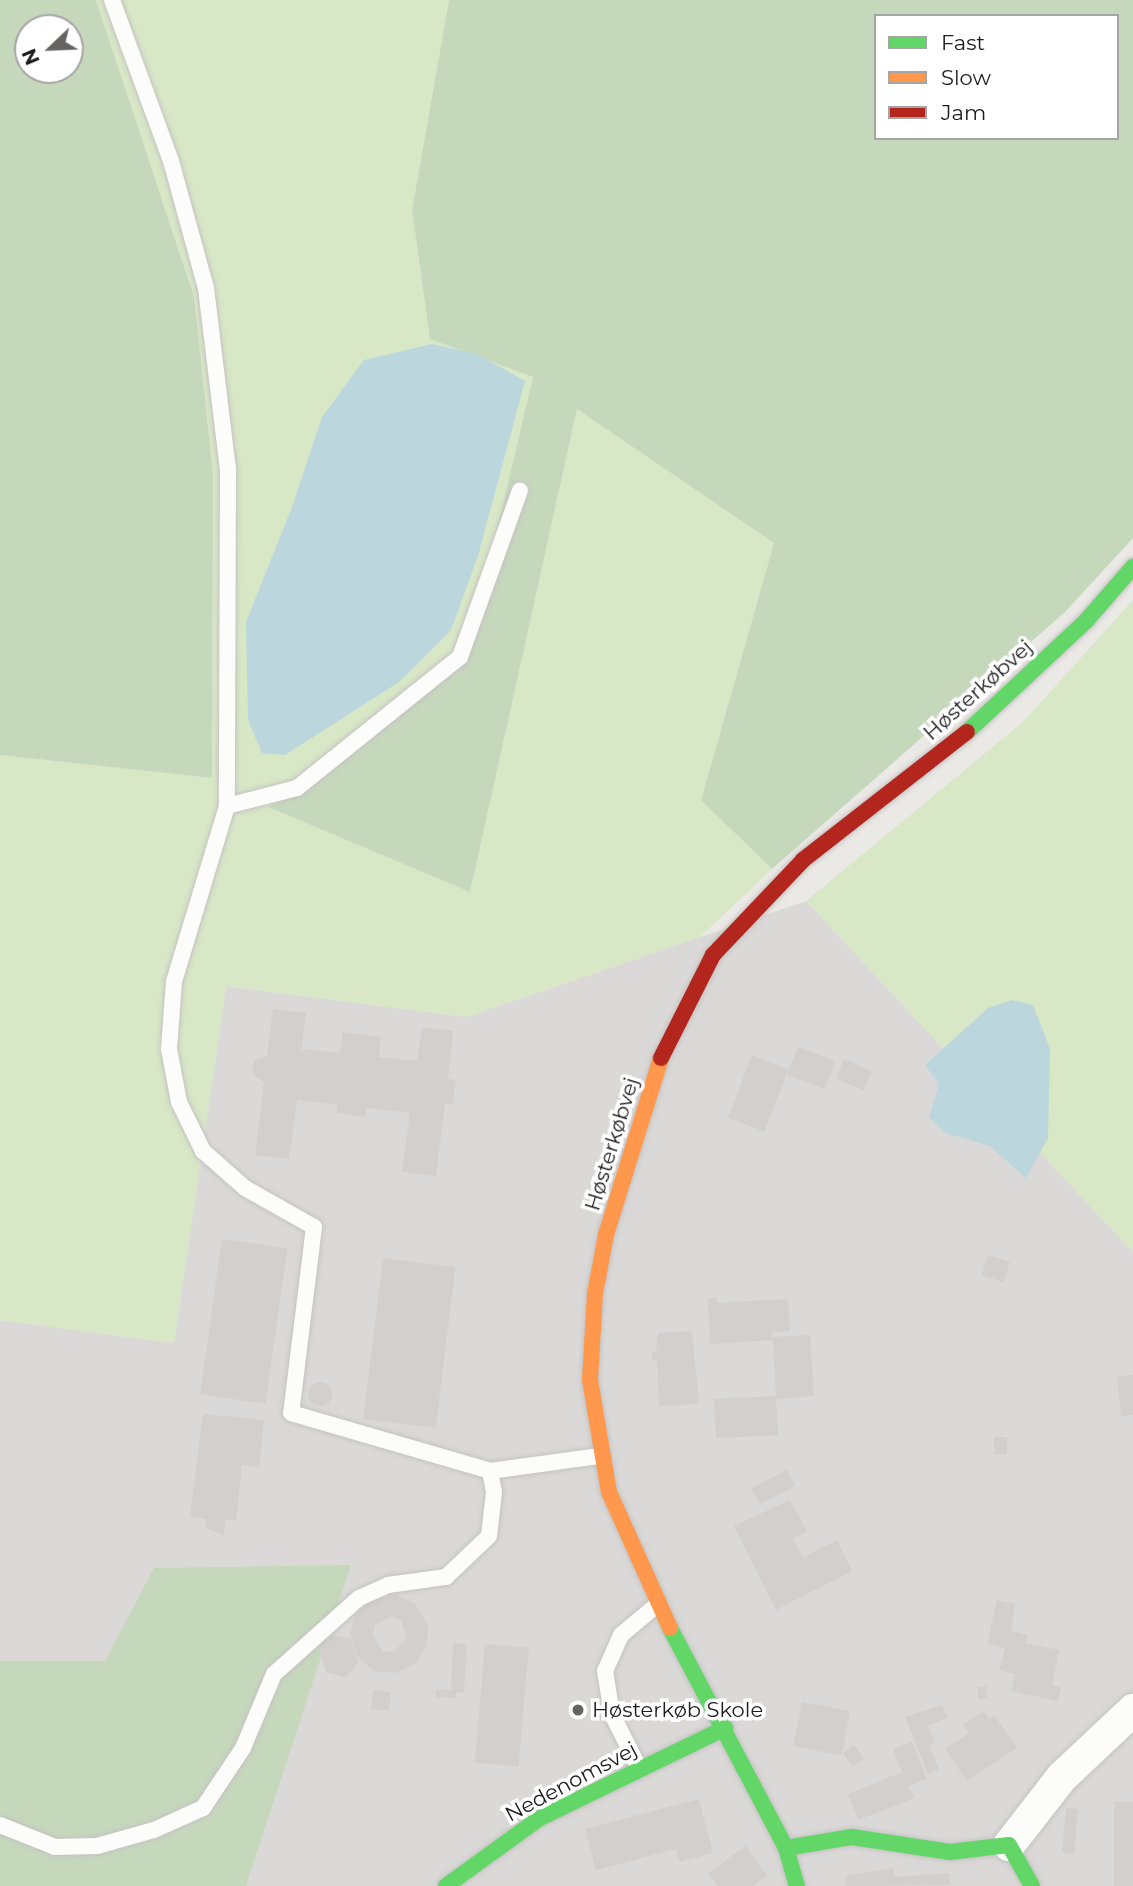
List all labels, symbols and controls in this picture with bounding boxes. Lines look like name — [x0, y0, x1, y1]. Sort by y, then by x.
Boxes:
north arrow — [14, 14, 84, 84]
legend — [874, 14, 1119, 140]
text: Fast — [941, 30, 985, 55]
text: N — [17, 45, 45, 68]
text: Slow — [941, 65, 991, 90]
text: Jam — [941, 100, 986, 125]
street label: Høsterkøbvej — [918, 634, 1038, 746]
street label: Høsterkøbvej — [580, 1074, 644, 1214]
place label: Høsterkøb Skole — [592, 1697, 763, 1723]
marker: Høsterkøb Skole — [570, 1702, 586, 1718]
street label: Nedenomsvej — [501, 1737, 641, 1827]

